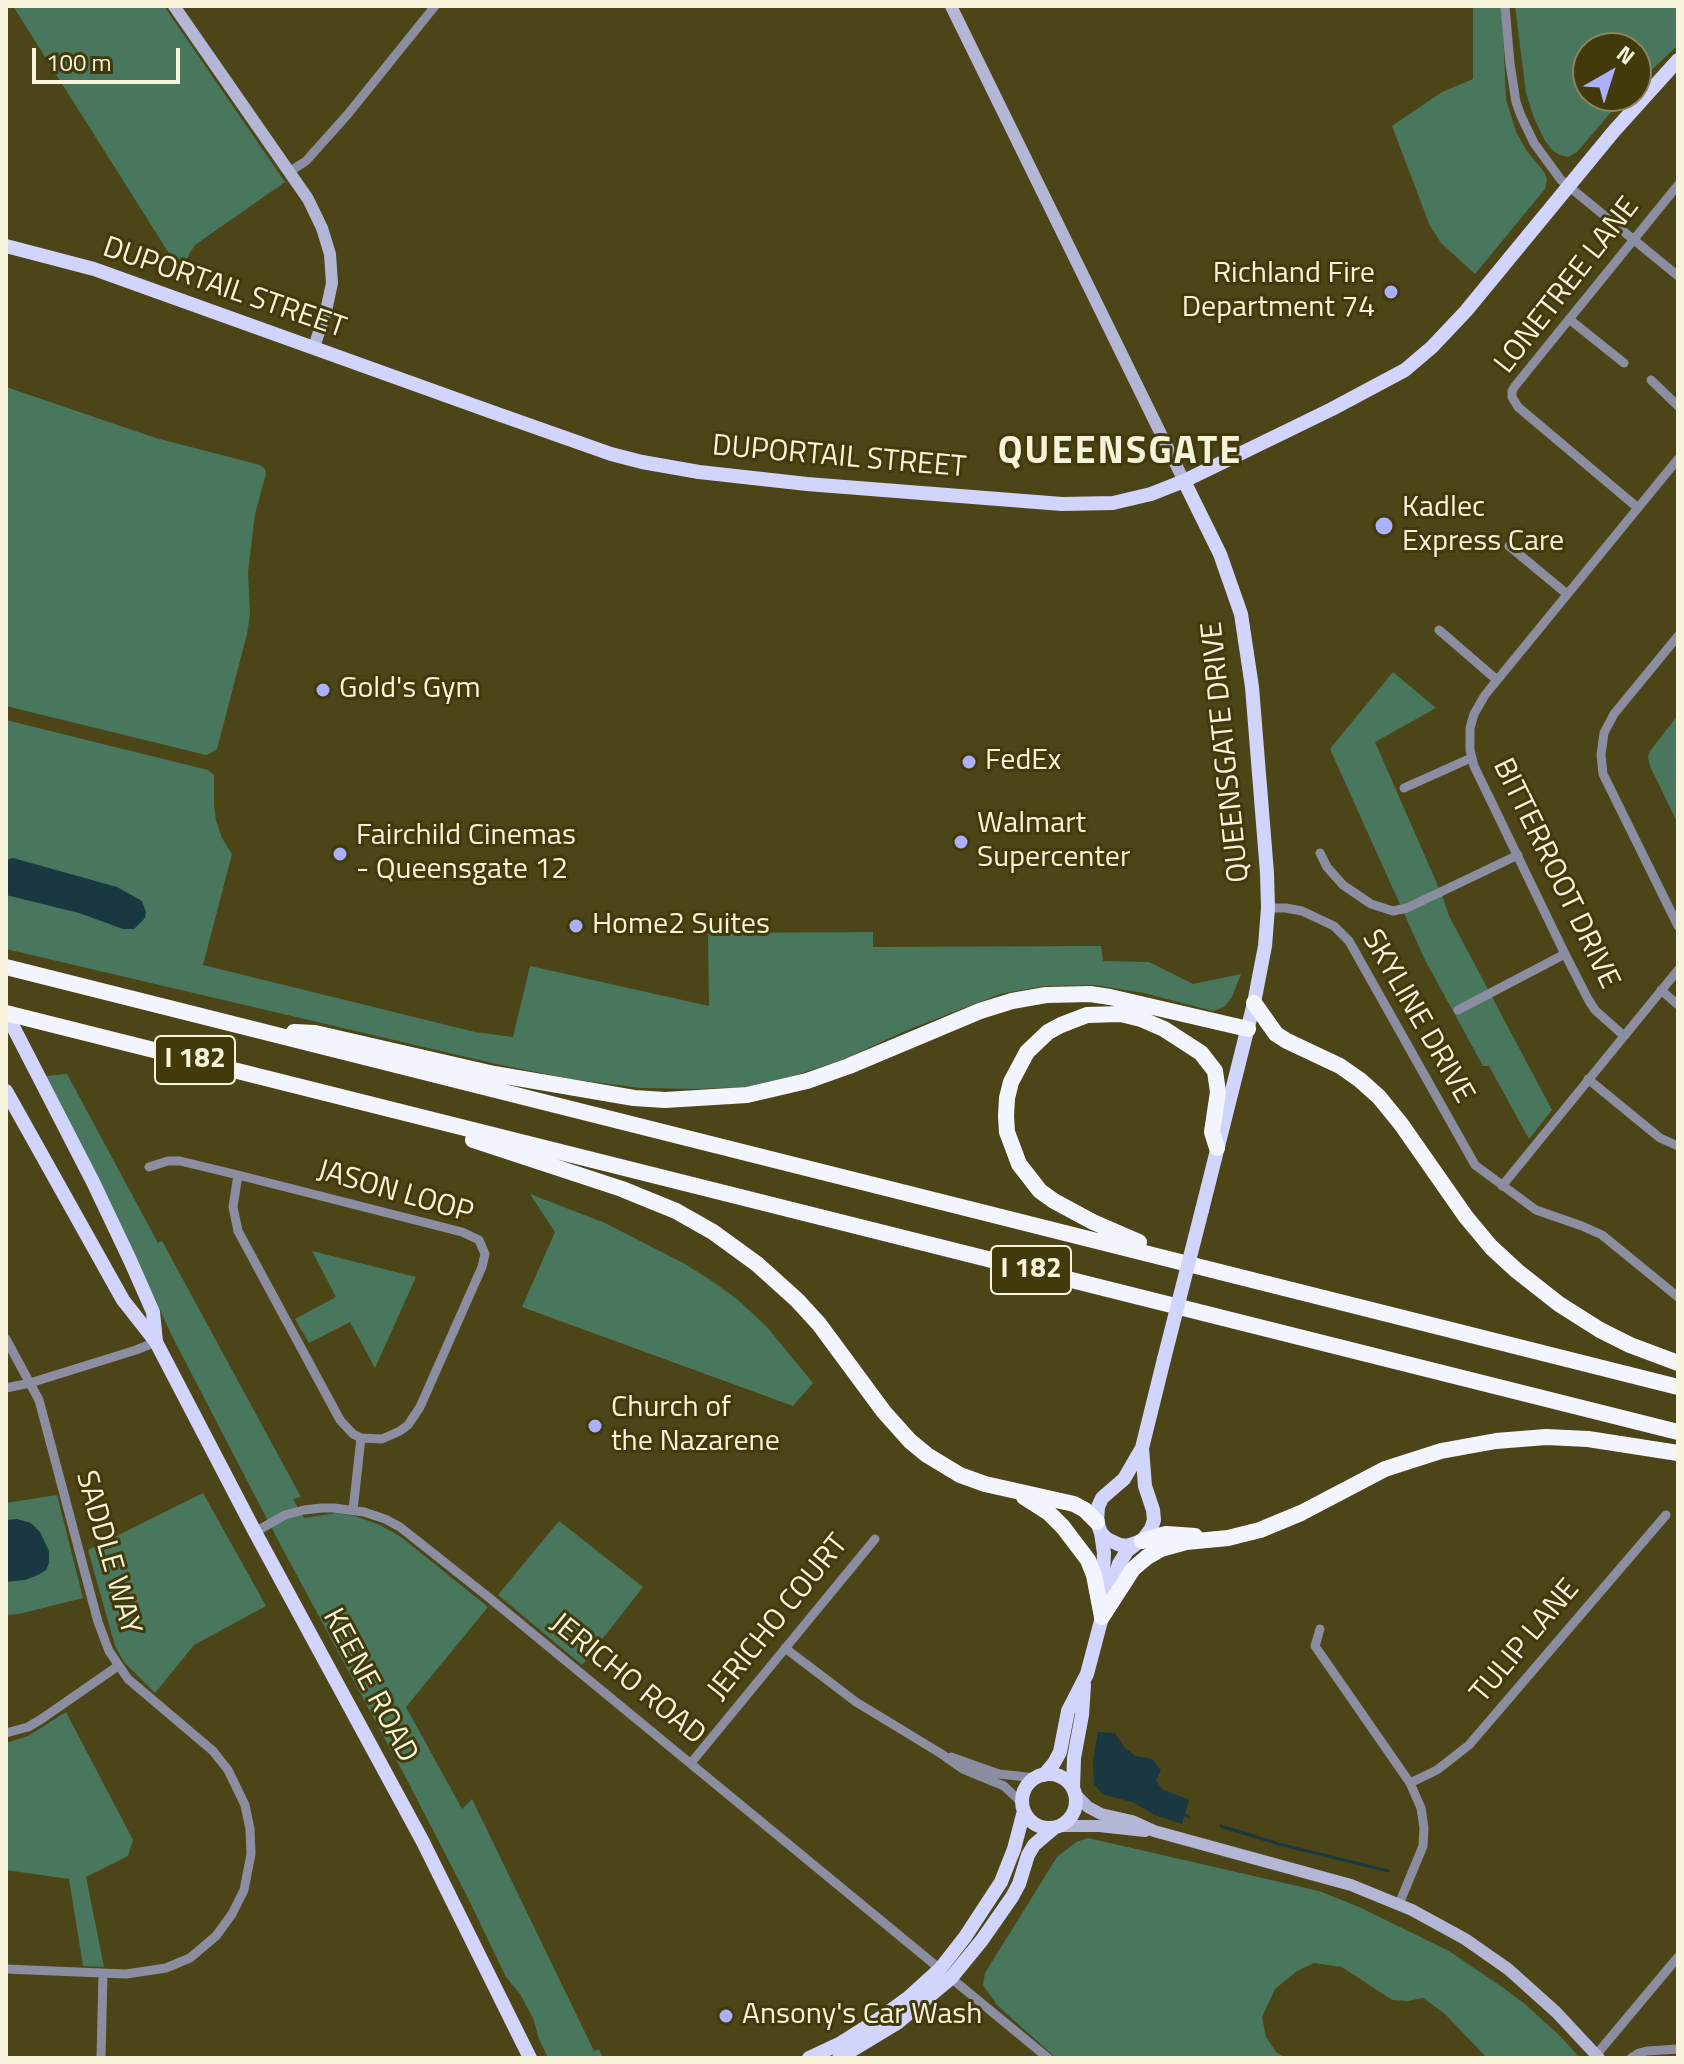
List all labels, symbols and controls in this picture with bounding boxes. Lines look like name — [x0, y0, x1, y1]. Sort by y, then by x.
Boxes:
scale bar — [36, 32, 184, 82]
north arrow — [1572, 32, 1652, 112]
text: N — [1609, 37, 1642, 73]
text: 100 m — [46, 44, 112, 80]
street label: LONETREE LANE — [1488, 191, 1648, 381]
street label: DUPORTAIL STREET — [98, 231, 350, 347]
place label: Richland Fire Department 74 — [1182, 257, 1375, 328]
marker: Richland Fire Department 74 — [1382, 283, 1400, 301]
street label: DUPORTAIL STREET — [711, 429, 967, 487]
district label: QUEENSGATE — [998, 431, 1242, 477]
place label: Kadlec Express Care — [1402, 491, 1564, 562]
marker: Kadlec Express Care — [1373, 515, 1395, 537]
street label: QUEENSGATE DRIVE — [1195, 620, 1259, 884]
place label: Gold's Gym — [339, 672, 481, 708]
marker: Gold's Gym — [314, 681, 332, 699]
place label: FedEx — [985, 744, 1061, 780]
marker: FedEx — [960, 753, 978, 771]
street label: BITTERROOT DRIVE — [1484, 753, 1626, 995]
place label: Walmart Supercenter — [977, 807, 1130, 878]
place label: Fairchild Cinemas - Queensgate 12 — [356, 819, 576, 890]
marker: Walmart Supercenter — [952, 833, 970, 851]
marker: Fairchild Cinemas - Queensgate 12 — [331, 845, 349, 863]
place label: Home2 Suites — [592, 908, 770, 944]
marker: Home2 Suites — [567, 917, 585, 935]
street label: SKYLINE DRIVE — [1353, 924, 1481, 1110]
road number: I 182 — [155, 1036, 235, 1084]
street label: JASON LOOP — [313, 1154, 477, 1232]
road number: I 182 — [991, 1246, 1071, 1294]
place label: Church of the Nazarene — [611, 1391, 780, 1462]
marker: Church of the Nazarene — [586, 1417, 604, 1435]
street label: SADDLE WAY — [66, 1467, 148, 1639]
street label: JERICHO COURT — [701, 1528, 857, 1708]
street label: TULIP LANE — [1464, 1573, 1588, 1711]
street label: KEENE ROAD — [313, 1603, 425, 1769]
street label: JERICHO ROAD — [542, 1606, 712, 1754]
place label: Ansony's Car Wash — [742, 1998, 982, 2034]
marker: Ansony's Car Wash — [717, 2007, 735, 2025]

